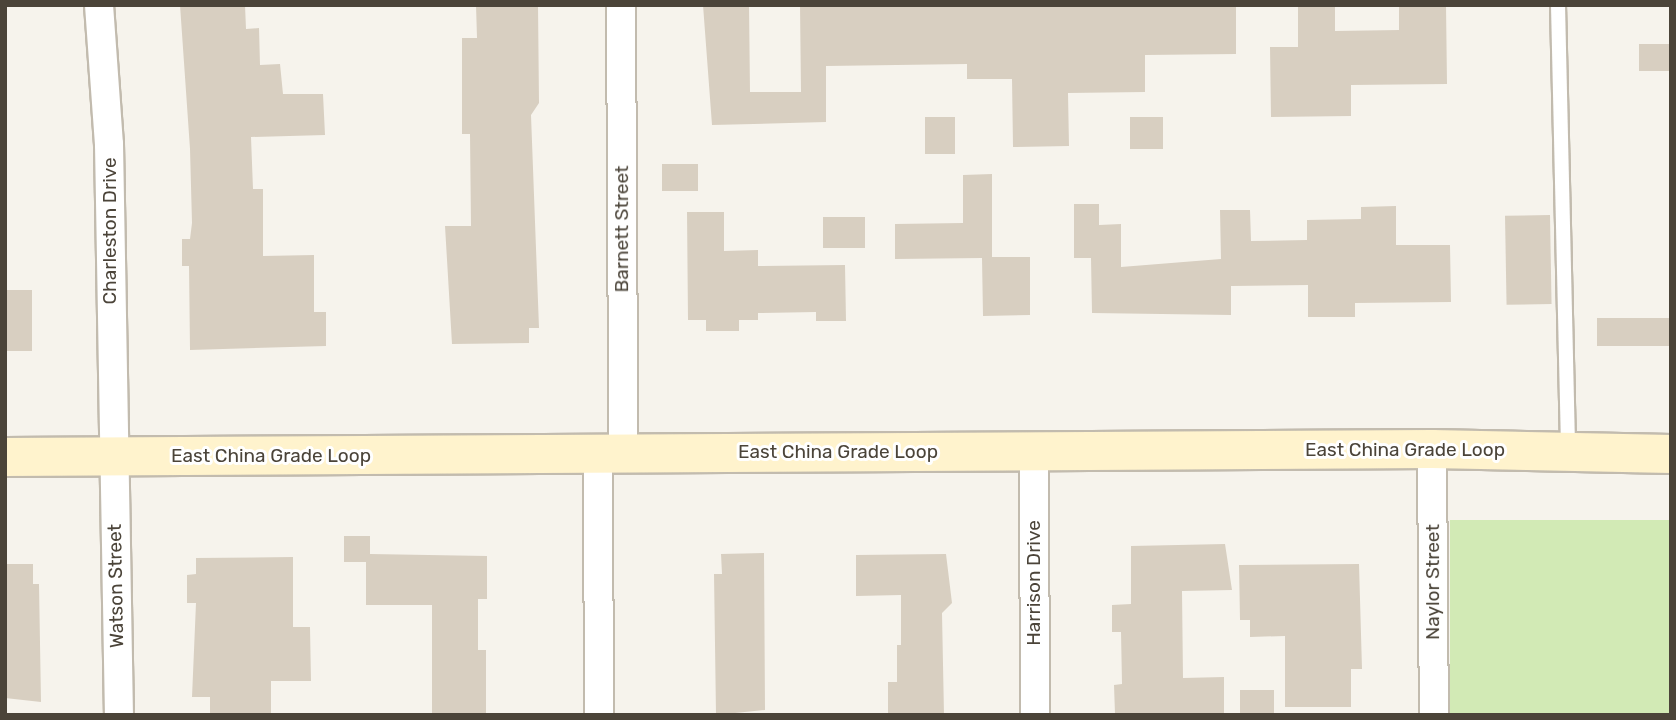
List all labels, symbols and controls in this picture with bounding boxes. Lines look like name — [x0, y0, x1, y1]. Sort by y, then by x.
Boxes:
street label: Charleston Drive — [99, 157, 121, 305]
street label: Barnett Street — [611, 166, 633, 292]
street label: East China Grade Loop — [1305, 439, 1505, 461]
street label: East China Grade Loop — [738, 441, 938, 463]
street label: East China Grade Loop — [171, 445, 371, 467]
street label: Harrison Drive — [1023, 520, 1045, 646]
street label: Watson Street — [104, 524, 128, 648]
street label: Naylor Street — [1422, 524, 1444, 640]

